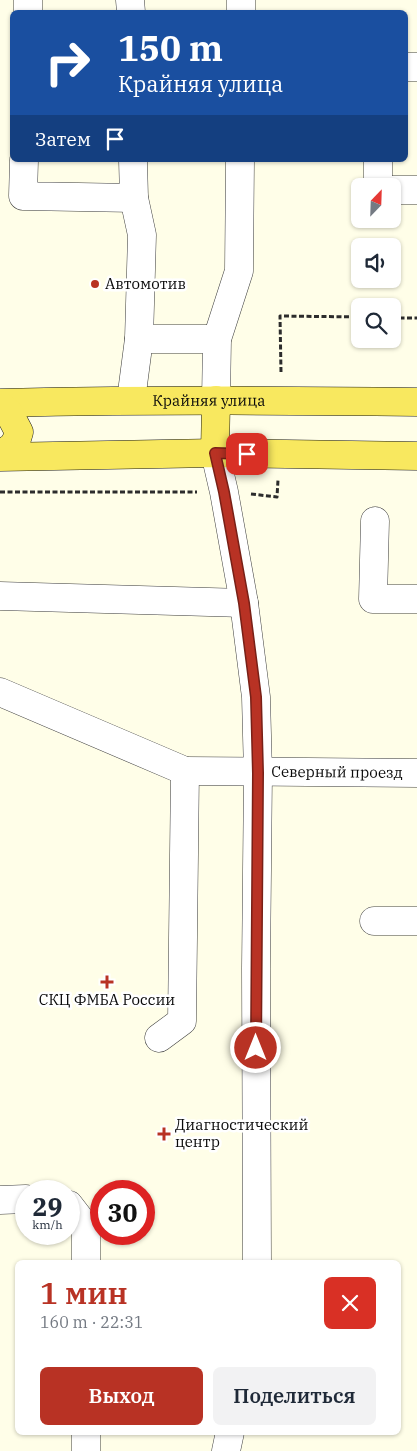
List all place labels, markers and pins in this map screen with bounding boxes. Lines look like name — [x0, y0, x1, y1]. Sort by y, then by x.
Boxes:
place label: Автомотив — [105, 274, 186, 293]
marker: Автомотив — [89, 278, 101, 290]
pin — [226, 433, 268, 475]
marker: СКЦ ФМБА России — [100, 975, 114, 989]
place label: СКЦ ФМБА России — [39, 990, 175, 1009]
place label: Диагностический центр — [175, 1115, 308, 1151]
marker: Диагностический центр — [157, 1127, 171, 1141]

